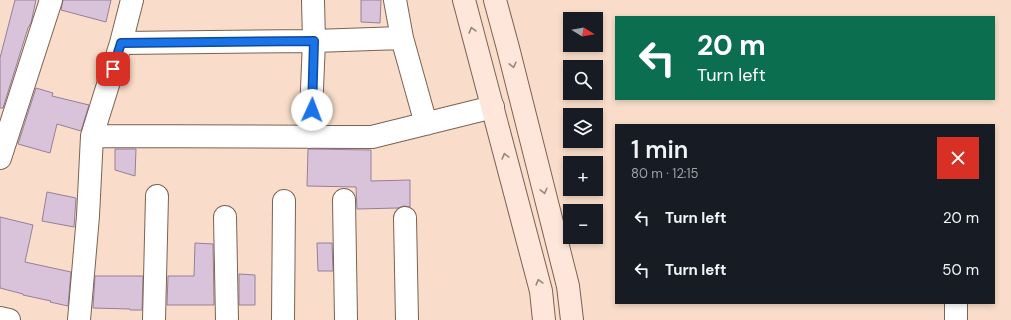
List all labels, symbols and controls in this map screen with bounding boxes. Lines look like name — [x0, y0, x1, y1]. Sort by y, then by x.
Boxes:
north arrow — [563, 12, 603, 52]
map controls — [563, 12, 603, 244]
one-way arrow — [468, 27, 477, 34]
text: 20 m — [697, 27, 766, 64]
icon: left — [631, 32, 683, 84]
pin — [96, 52, 130, 86]
icon: arrive — [102, 58, 124, 80]
button: search — [563, 60, 603, 100]
one-way arrow — [508, 61, 516, 68]
text: Turn left — [697, 63, 766, 87]
position arrow — [291, 89, 333, 131]
button: layers — [563, 108, 603, 148]
text: 1 min — [631, 134, 688, 165]
button: close — [937, 137, 979, 179]
one-way arrow — [502, 153, 510, 159]
button: + — [563, 156, 603, 196]
text: 80 m · 12:15 — [631, 165, 698, 182]
one-way arrow — [539, 187, 548, 194]
button: − — [563, 204, 603, 244]
icon: left — [631, 207, 653, 229]
text: Turn left — [665, 208, 726, 228]
text: 20 m — [943, 208, 979, 228]
icon: left — [631, 259, 653, 281]
text: Turn left — [665, 260, 726, 280]
text: 50 m — [942, 260, 979, 280]
one-way arrow — [535, 278, 543, 285]

